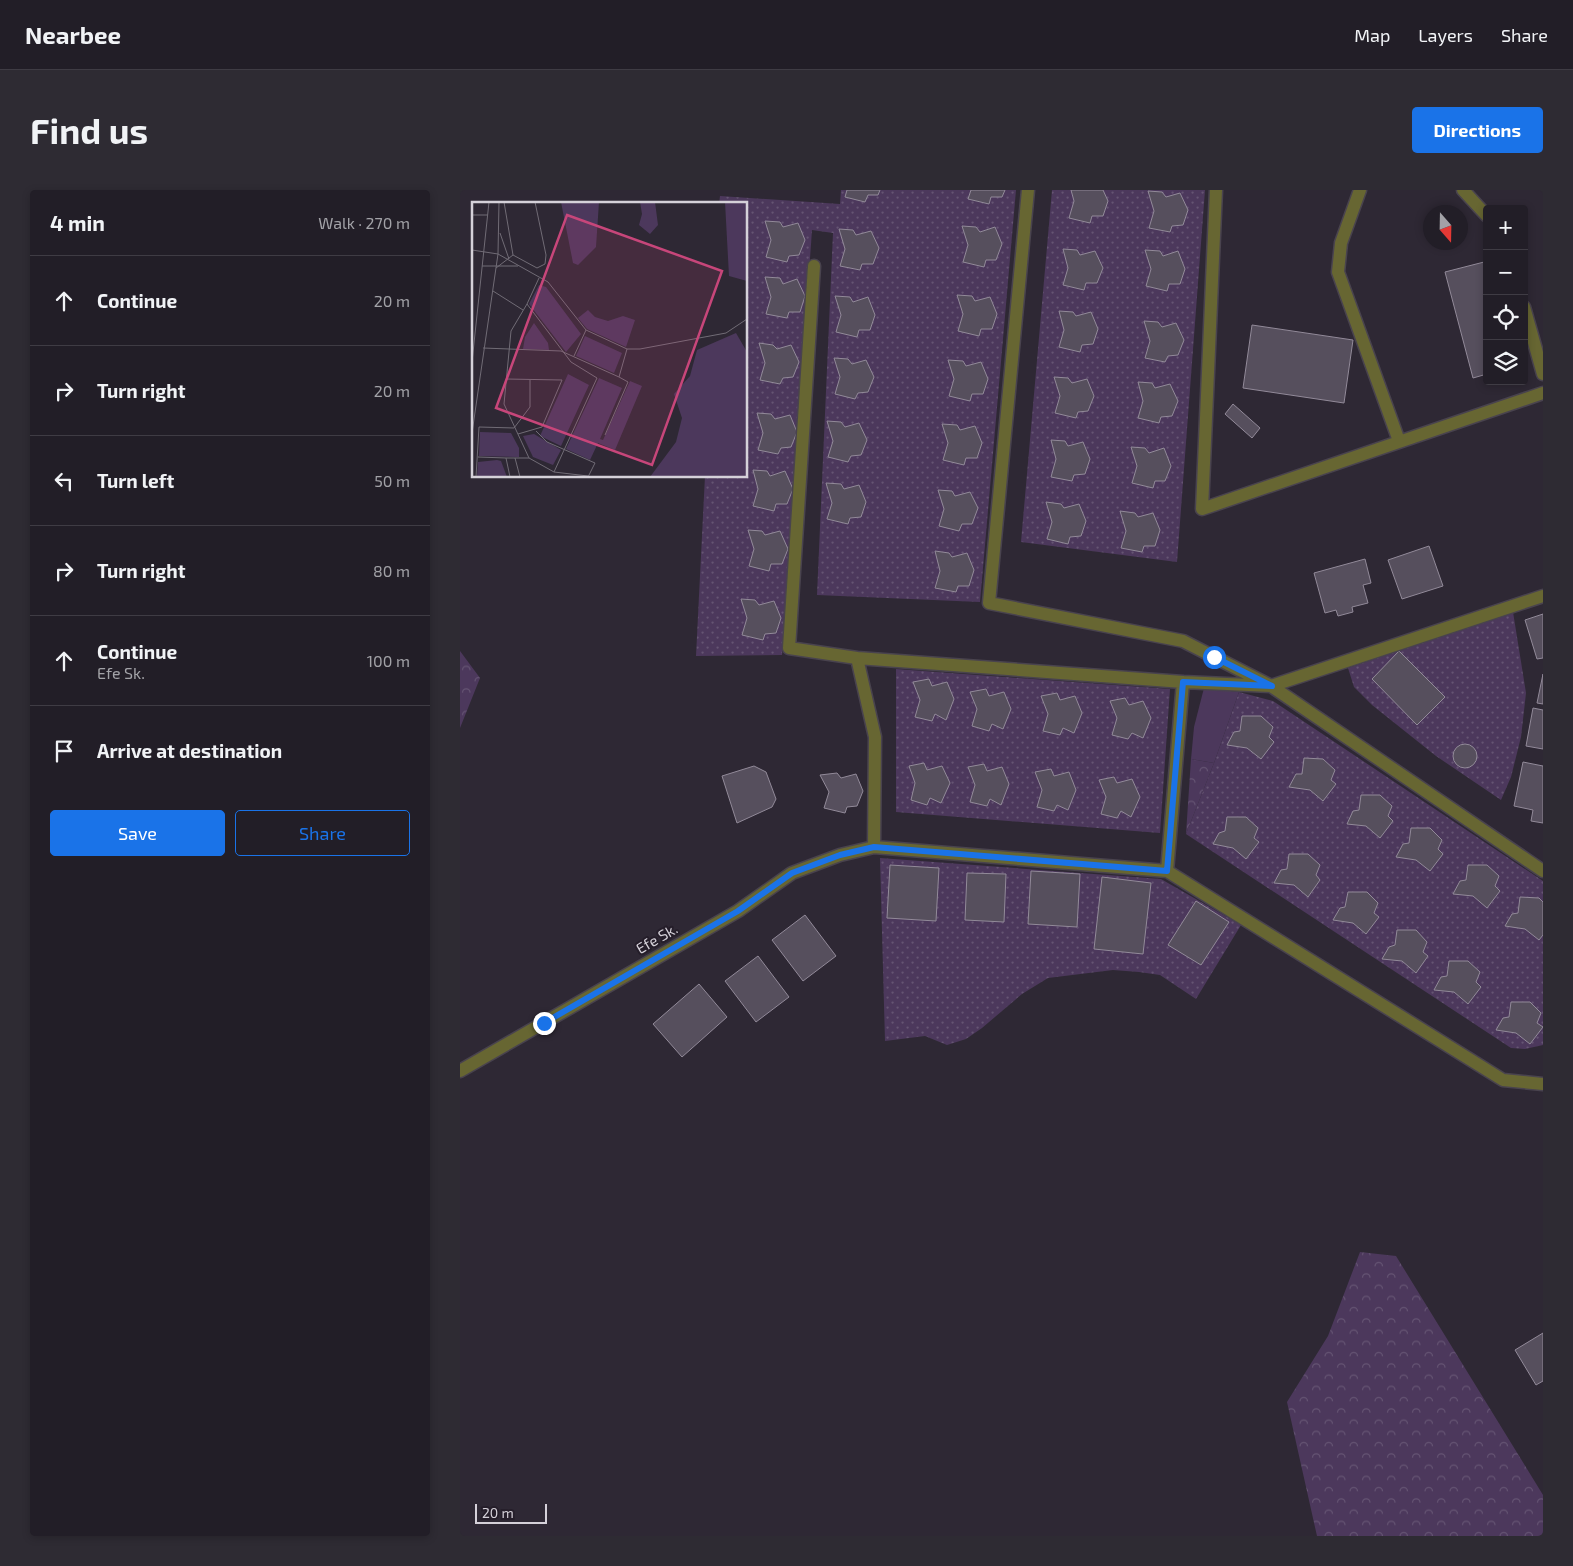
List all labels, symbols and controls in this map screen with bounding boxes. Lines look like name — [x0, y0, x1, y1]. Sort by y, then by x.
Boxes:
text: Nearbee — [25, 20, 121, 49]
text: Map — [1354, 24, 1390, 46]
text: Layers — [1418, 24, 1473, 46]
text: Share — [1501, 24, 1548, 46]
button: Directions — [1412, 107, 1543, 153]
text: Find us — [30, 109, 148, 151]
inset map — [472, 202, 748, 478]
north arrow — [1423, 205, 1468, 250]
map controls — [1483, 205, 1528, 385]
button: + — [1483, 205, 1528, 250]
text: 4 min — [50, 210, 105, 235]
text: Walk · 270 m — [318, 213, 410, 232]
button: − — [1483, 250, 1528, 295]
icon: ahead — [50, 287, 78, 315]
text: Continue — [97, 289, 177, 312]
text: 20 m — [374, 291, 410, 310]
button: locate — [1483, 295, 1528, 340]
button: layers — [1483, 340, 1528, 385]
icon: right — [50, 377, 78, 405]
text: Turn right — [97, 379, 185, 402]
text: 20 m — [374, 381, 410, 400]
icon: left — [50, 467, 78, 495]
text: Turn left — [97, 469, 174, 492]
text: 50 m — [374, 471, 410, 490]
icon: right — [50, 557, 78, 585]
text: Turn right — [97, 559, 185, 582]
text: 80 m — [373, 561, 410, 580]
text: Continue — [97, 640, 177, 663]
route start — [1203, 646, 1226, 669]
icon: ahead — [50, 647, 78, 675]
text: 100 m — [367, 651, 410, 670]
text: Efe Sk. — [97, 663, 145, 682]
icon: arrive — [50, 737, 78, 765]
text: Arrive at destination — [97, 739, 282, 762]
button: Save — [50, 810, 225, 856]
button: Share — [235, 810, 410, 856]
street label: Efe Sk. — [633, 919, 680, 957]
route end — [533, 1012, 556, 1035]
scale bar — [475, 1501, 548, 1524]
text: 20 m — [482, 1504, 514, 1521]

